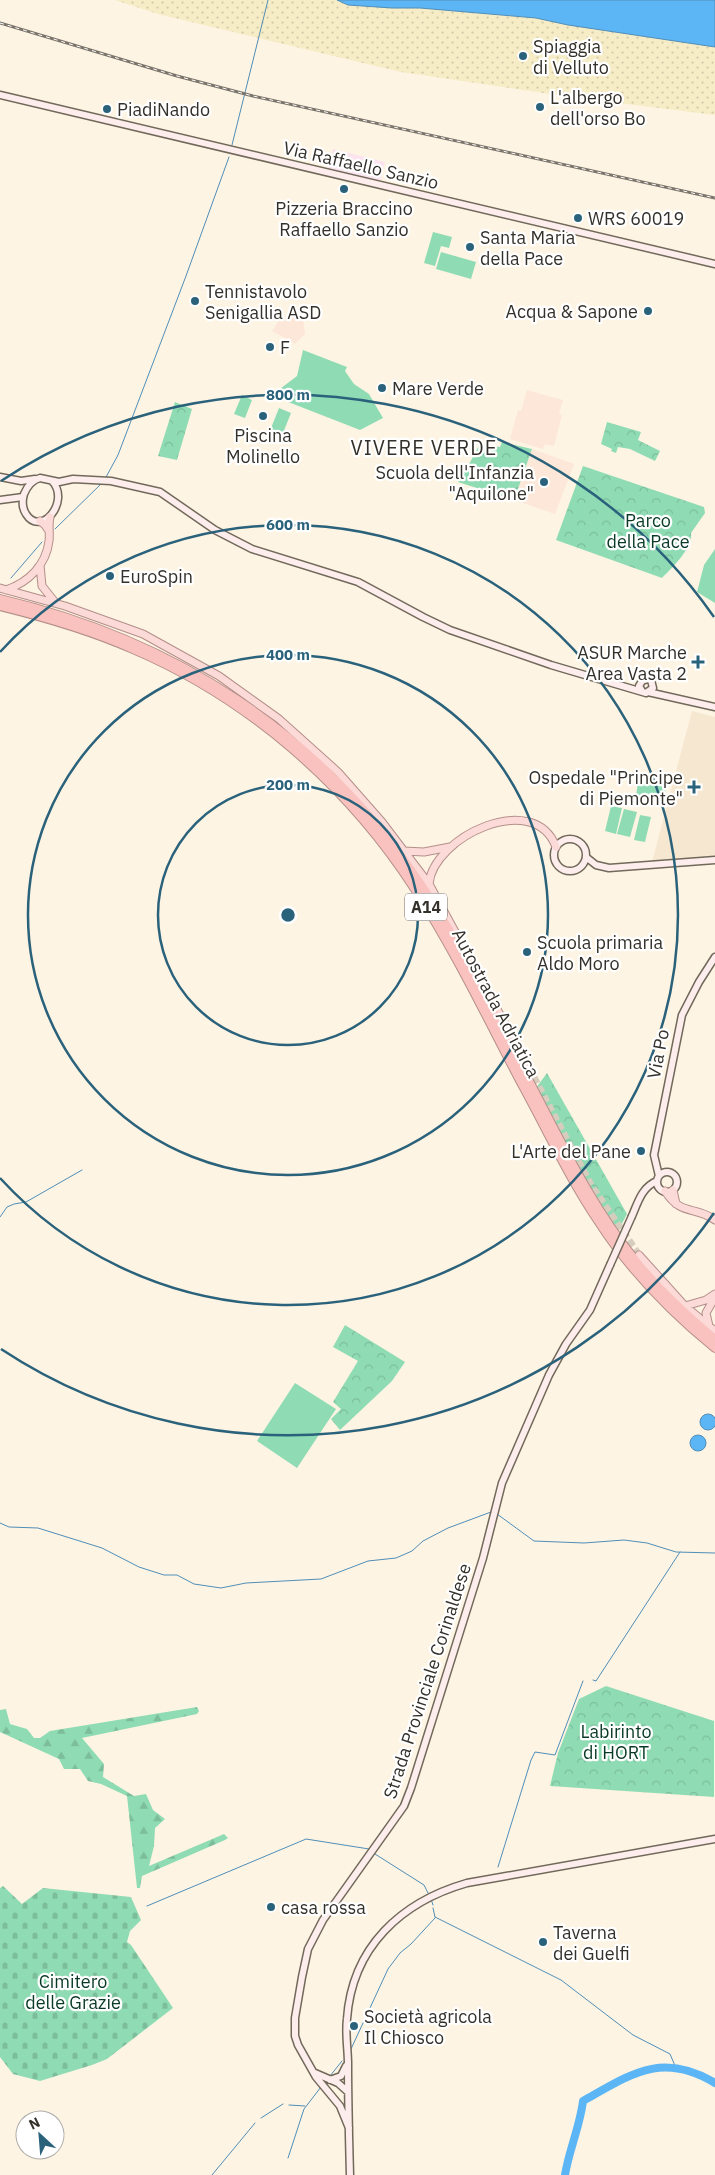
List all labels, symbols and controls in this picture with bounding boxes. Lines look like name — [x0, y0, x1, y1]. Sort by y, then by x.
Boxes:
place label: Spiaggia di Velluto — [533, 35, 609, 79]
marker: Spiaggia di Velluto — [517, 50, 529, 62]
place label: L'albergo dell'orso Bo — [550, 86, 646, 130]
place label: PiadiNando — [117, 98, 210, 121]
marker: L'albergo dell'orso Bo — [534, 101, 546, 113]
marker: PiadiNando — [101, 103, 113, 115]
street label: Via Raffaello Sanzio — [281, 136, 441, 194]
marker: Pizzeria Braccino Raffaello Sanzio — [338, 183, 350, 195]
place label: Pizzeria Braccino Raffaello Sanzio — [275, 197, 413, 241]
place label: WRS 60019 — [588, 207, 684, 230]
marker: WRS 60019 — [572, 212, 584, 224]
place label: Santa Maria della Pace — [480, 226, 576, 270]
marker: Santa Maria della Pace — [464, 241, 476, 253]
place label: Tennistavolo Senigallia ASD — [205, 280, 321, 324]
marker: Tennistavolo Senigallia ASD — [189, 295, 201, 307]
place label: Acqua & Sapone — [506, 300, 638, 323]
marker: Acqua & Sapone — [642, 305, 654, 317]
place label: F — [280, 336, 290, 359]
marker: F — [264, 341, 276, 353]
place label: Mare Verde — [392, 377, 484, 400]
marker: Mare Verde — [376, 382, 388, 394]
text: 800 m — [266, 385, 310, 404]
marker: Piscina Molinello — [257, 410, 269, 422]
place label: Piscina Molinello — [226, 424, 300, 468]
district label: VIVERE VERDE — [351, 434, 497, 461]
place label: Scuola dell'Infanzia "Aquilone" — [375, 461, 534, 505]
marker: Scuola dell'Infanzia "Aquilone" — [538, 476, 550, 488]
park label: Parco della Pace — [606, 509, 690, 553]
text: 600 m — [266, 515, 310, 534]
place label: EuroSpin — [120, 565, 193, 588]
marker: EuroSpin — [104, 570, 116, 582]
place label: ASUR Marche Area Vasta 2 — [577, 641, 687, 685]
text: 400 m — [266, 645, 310, 664]
marker: ASUR Marche Area Vasta 2 — [691, 655, 705, 669]
place label: Ospedale "Principe di Piemonte" — [529, 766, 683, 810]
text: 200 m — [266, 775, 310, 794]
marker: Ospedale "Principe di Piemonte" — [687, 780, 701, 794]
road number: A14 — [405, 894, 447, 920]
centre of rings — [279, 906, 297, 924]
street label: Autostrada Adriatica — [447, 924, 545, 1082]
place label: Scuola primaria Aldo Moro — [537, 931, 664, 975]
marker: Scuola primaria Aldo Moro — [521, 946, 533, 958]
street label: Via Po — [642, 1027, 674, 1081]
place label: L'Arte del Pane — [511, 1140, 631, 1163]
marker: L'Arte del Pane — [635, 1145, 647, 1157]
street label: Strada Provinciale Corinaldese — [378, 1560, 476, 1802]
park label: Labirinto di HORT — [580, 1720, 652, 1764]
place label: casa rossa — [281, 1896, 366, 1919]
marker: casa rossa — [265, 1901, 277, 1913]
place label: Taverna dei Guelfi — [553, 1921, 630, 1965]
marker: Taverna dei Guelfi — [537, 1936, 549, 1948]
park label: Cimitero delle Grazie — [25, 1970, 121, 2014]
place label: Società agricola Il Chiosco — [364, 2005, 492, 2049]
marker: Società agricola Il Chiosco — [348, 2020, 360, 2032]
north arrow — [15, 2110, 65, 2160]
text: N — [26, 2113, 43, 2134]

